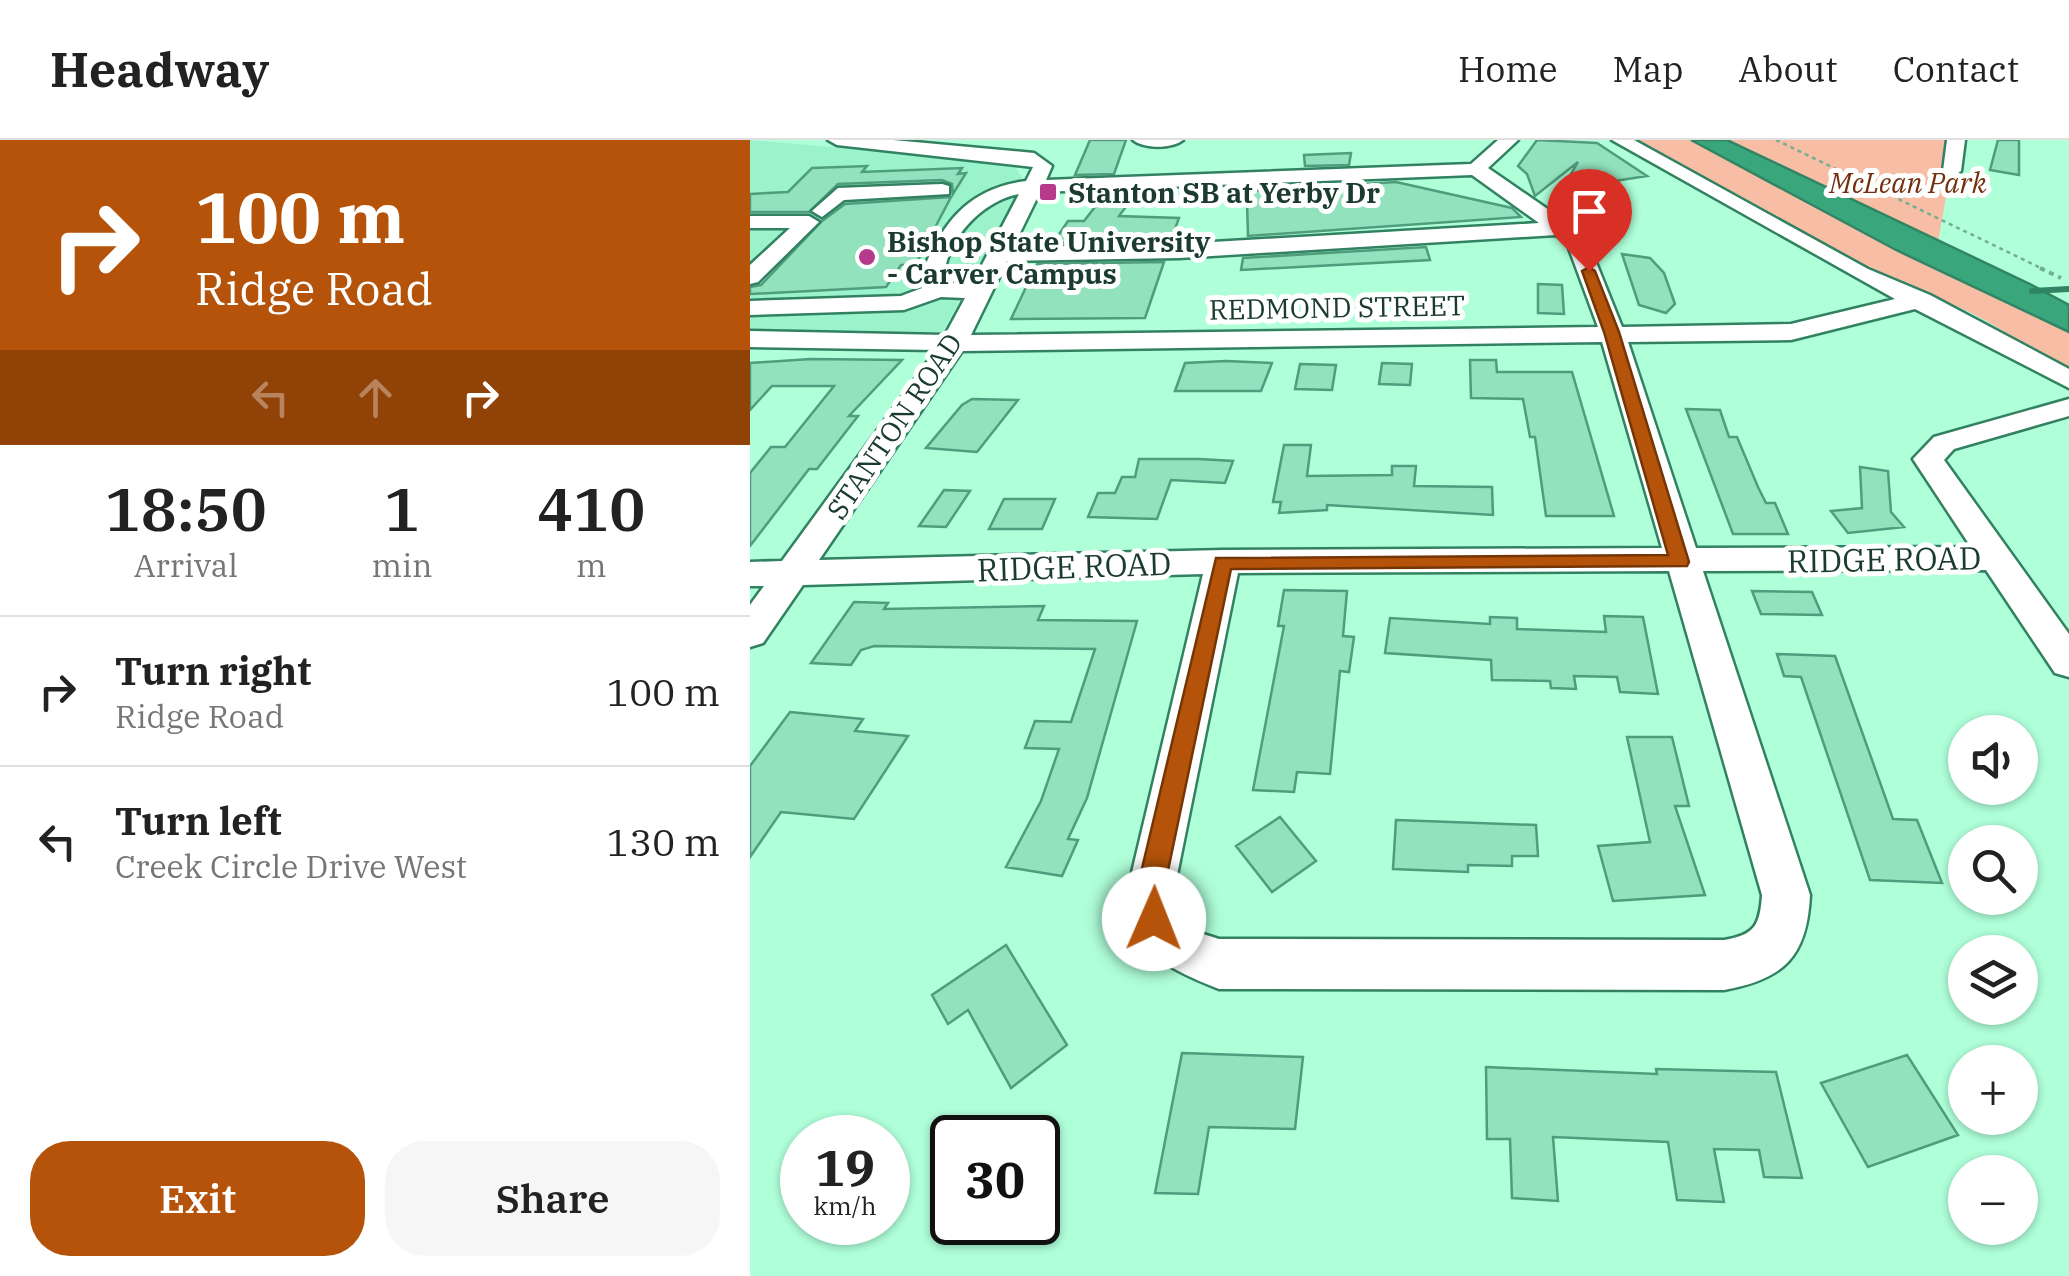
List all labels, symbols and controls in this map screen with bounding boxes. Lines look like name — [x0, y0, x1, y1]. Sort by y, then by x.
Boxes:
text: Headway — [50, 38, 269, 100]
text: Home — [1458, 46, 1557, 92]
text: Map — [1612, 46, 1684, 92]
text: About — [1739, 46, 1838, 92]
text: Contact — [1893, 46, 2019, 92]
park label: McLean Park — [1828, 164, 1987, 201]
pin — [1547, 169, 1632, 272]
text: 100 m — [195, 171, 405, 262]
place label: Stanton SB at Yerby Dr — [1068, 174, 1380, 211]
icon: right — [30, 180, 160, 310]
marker: Stanton SB at Yerby Dr — [1037, 181, 1059, 203]
icon: arrive — [1562, 184, 1617, 239]
place label: Bishop State University - Carver Campus — [887, 223, 1211, 292]
marker: Bishop State University - Carver Campus — [856, 246, 878, 268]
text: Ridge Road — [195, 259, 433, 317]
street label: REDMOND STREET — [1209, 286, 1465, 328]
street label: STANTON ROAD — [818, 326, 970, 526]
icon: left — [243, 370, 298, 425]
icon: ahead — [348, 370, 403, 425]
icon: right — [453, 370, 508, 425]
text: 18:50 — [105, 469, 267, 548]
text: 1 — [384, 469, 420, 548]
text: 410 — [537, 469, 645, 548]
street label: RIDGE ROAD — [1786, 536, 1982, 582]
street label: RIDGE ROAD — [976, 542, 1172, 590]
text: Arrival — [134, 544, 238, 586]
text: min — [371, 544, 432, 586]
text: m — [576, 544, 606, 586]
text: Turn right — [115, 646, 311, 695]
icon: right — [30, 664, 85, 719]
text: 100 m — [607, 667, 720, 716]
text: Ridge Road — [115, 695, 284, 737]
map controls — [1948, 715, 2038, 1245]
button: sound — [1948, 715, 2038, 805]
text: Turn left — [115, 796, 282, 845]
icon: left — [30, 814, 85, 869]
text: 130 m — [607, 817, 720, 866]
button: search — [1948, 825, 2038, 915]
text: Creek Circle Drive West — [115, 845, 467, 887]
position arrow — [1102, 867, 1206, 971]
button: layers — [1948, 935, 2038, 1025]
button: + — [1948, 1045, 2038, 1135]
speed limit sign: 30 — [930, 1115, 1060, 1245]
text: 19 — [815, 1135, 875, 1200]
button: Exit — [30, 1141, 365, 1256]
button: Share — [385, 1141, 720, 1256]
button: − — [1948, 1155, 2038, 1245]
text: km/h — [813, 1189, 877, 1222]

